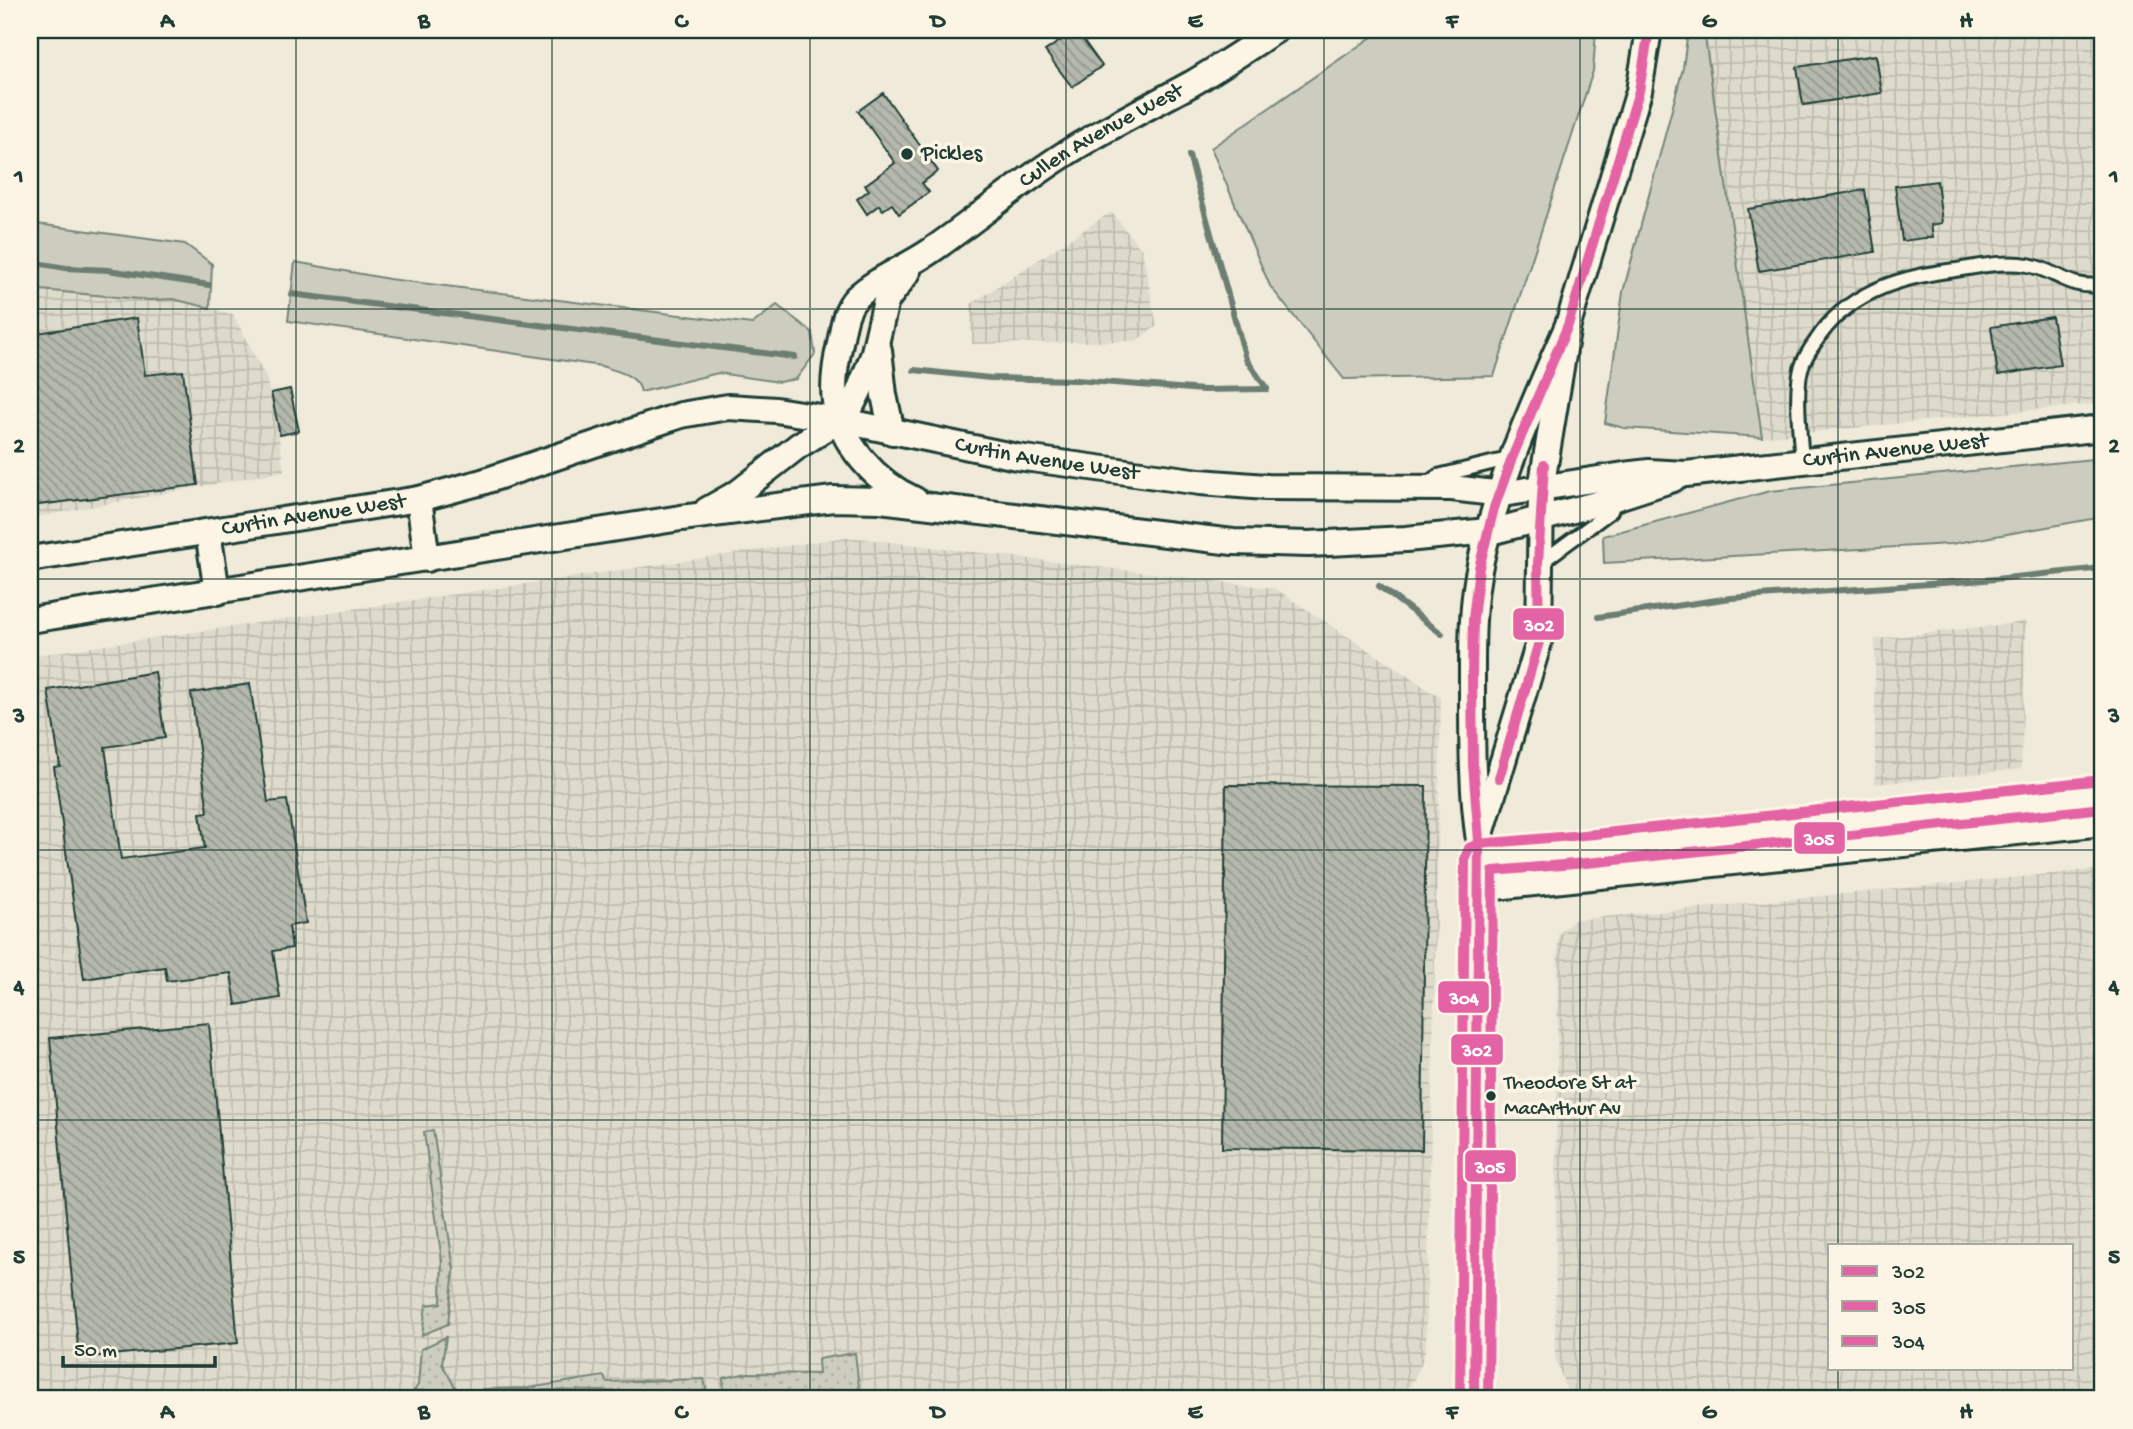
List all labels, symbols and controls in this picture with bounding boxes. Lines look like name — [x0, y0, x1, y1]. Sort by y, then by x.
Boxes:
text: A — [159, 9, 175, 36]
text: B — [417, 9, 431, 36]
text: C — [675, 9, 690, 36]
text: D — [929, 9, 947, 36]
text: E — [1188, 9, 1204, 36]
text: F — [1445, 9, 1460, 36]
text: G — [1702, 9, 1718, 36]
text: H — [1959, 9, 1973, 36]
street label: Cullen Avenue West — [1014, 77, 1189, 195]
place label: Pickles — [920, 141, 983, 168]
marker: Pickles — [899, 146, 915, 162]
text: 1 — [13, 164, 24, 191]
text: 1 — [2108, 164, 2119, 191]
street label: Curtin Avenue West — [1802, 427, 1991, 475]
street label: Curtin Avenue West — [952, 431, 1142, 487]
text: 2 — [13, 434, 25, 461]
text: 2 — [2108, 434, 2120, 461]
street label: Curtin Avenue West — [220, 487, 409, 543]
line badge: 302 — [1512, 607, 1565, 641]
text: 302 — [1523, 616, 1555, 639]
text: 3 — [12, 704, 25, 731]
text: 3 — [2107, 704, 2120, 731]
line badge: 305 — [1793, 821, 1846, 855]
text: 305 — [1803, 830, 1834, 853]
text: 4 — [13, 975, 25, 1002]
text: 4 — [2108, 975, 2120, 1002]
line badge: 304 — [1437, 980, 1490, 1014]
text: 304 — [1448, 989, 1480, 1012]
line badge: 302 — [1450, 1033, 1504, 1066]
text: 302 — [1461, 1041, 1493, 1064]
place label: Theodore St at MacArthur Av — [1503, 1072, 1637, 1123]
marker: Theodore St at MacArthur Av — [1484, 1089, 1498, 1103]
line badge: 305 — [1464, 1149, 1517, 1183]
text: 305 — [1474, 1158, 1505, 1181]
legend — [1828, 1244, 2074, 1370]
text: 5 — [13, 1245, 25, 1272]
text: 5 — [2108, 1245, 2120, 1272]
text: 302 — [1891, 1262, 1925, 1287]
text: 305 — [1891, 1298, 1926, 1323]
scale bar — [63, 1324, 215, 1368]
text: 304 — [1891, 1332, 1925, 1357]
text: 50 m — [74, 1340, 117, 1365]
text: A — [159, 1400, 175, 1427]
text: B — [417, 1400, 431, 1427]
text: C — [675, 1400, 690, 1427]
text: D — [929, 1400, 947, 1427]
text: E — [1188, 1400, 1204, 1427]
text: F — [1445, 1400, 1460, 1427]
text: G — [1702, 1400, 1718, 1427]
text: H — [1959, 1400, 1973, 1427]

